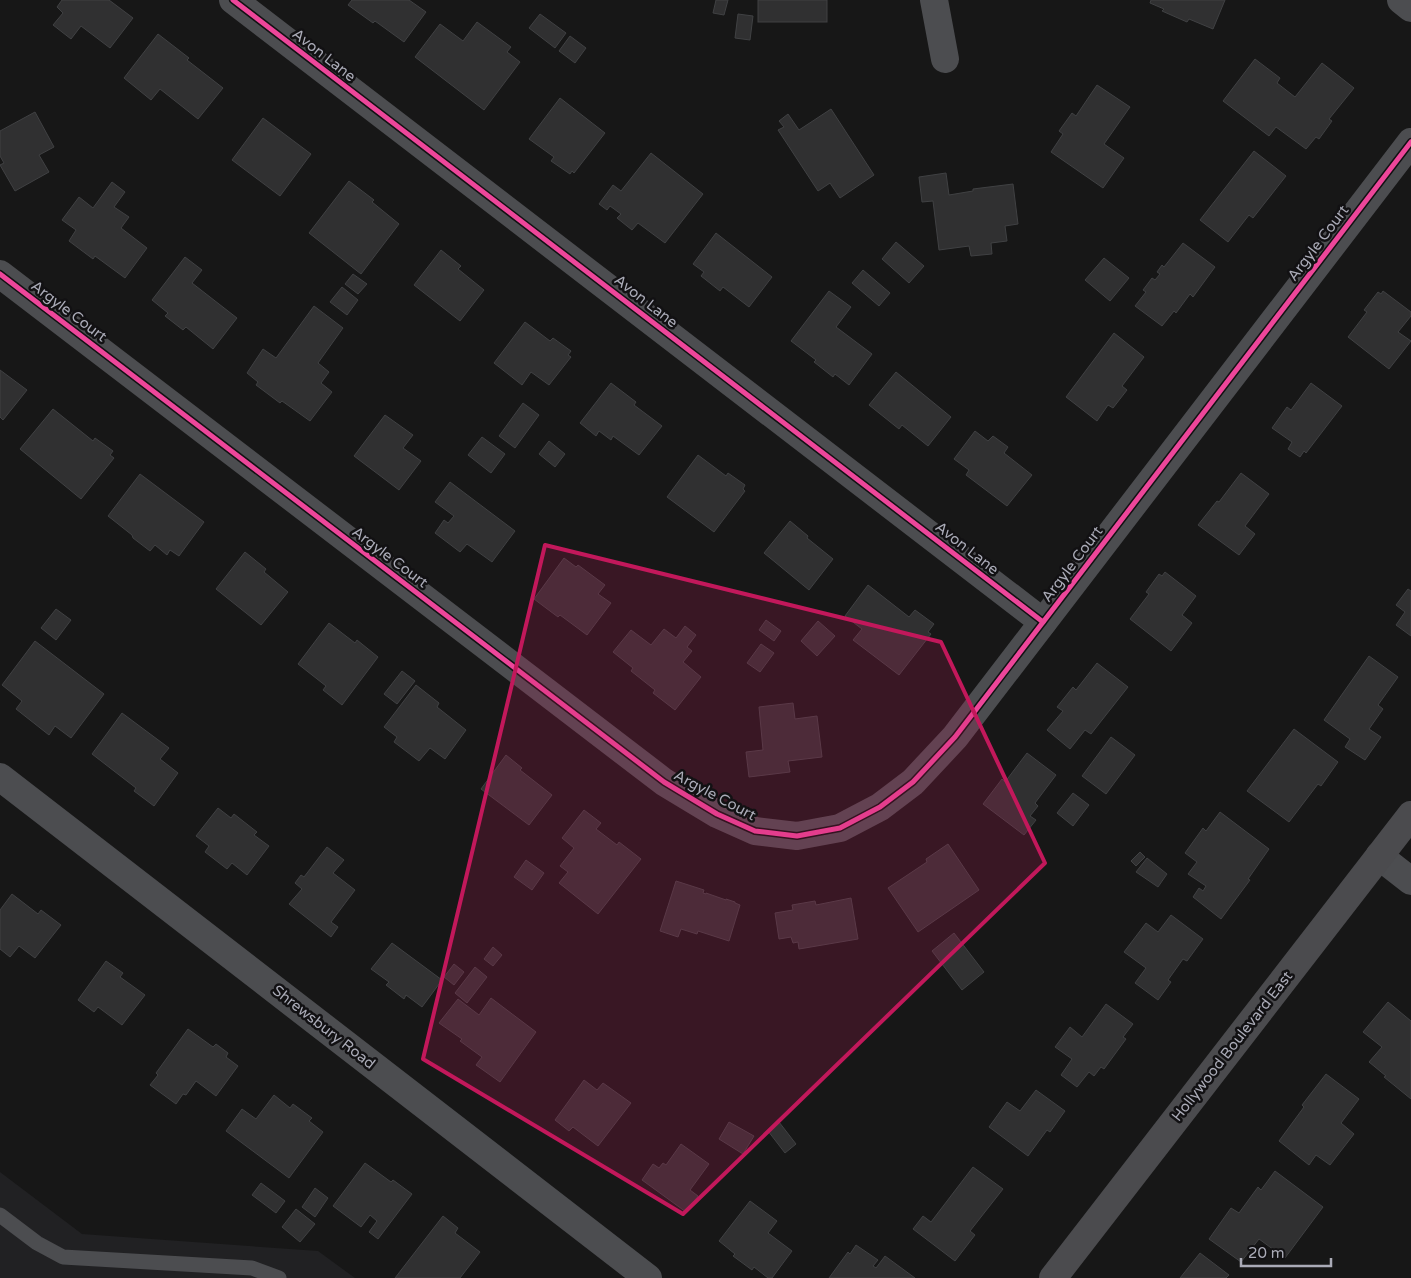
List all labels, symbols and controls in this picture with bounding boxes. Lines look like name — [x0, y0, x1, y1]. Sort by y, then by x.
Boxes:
street label: Avon Lane — [289, 25, 359, 85]
street label: Argyle Court — [1284, 201, 1352, 284]
street label: Avon Lane — [611, 271, 681, 331]
street label: Argyle Court — [28, 277, 111, 345]
street label: Avon Lane — [932, 518, 1002, 578]
street label: Argyle Court — [1038, 522, 1106, 605]
street label: Argyle Court — [349, 523, 432, 591]
street label: Argyle Court — [671, 766, 759, 824]
street label: Hollywood Boulevard East — [1168, 967, 1296, 1125]
street label: Shrewsbury Road — [269, 981, 379, 1073]
scale bar — [1241, 1236, 1331, 1268]
text: 20 m — [1248, 1244, 1285, 1262]

